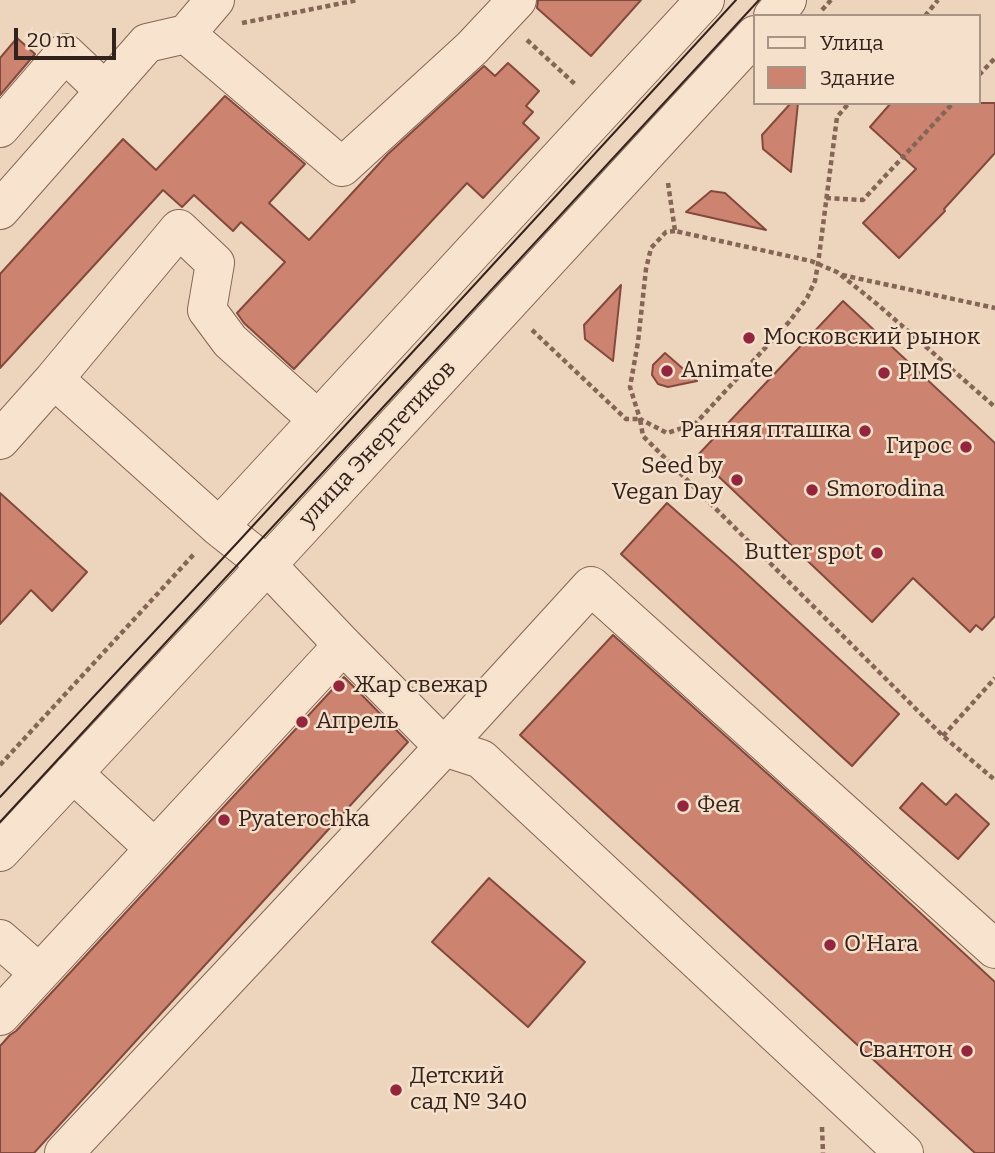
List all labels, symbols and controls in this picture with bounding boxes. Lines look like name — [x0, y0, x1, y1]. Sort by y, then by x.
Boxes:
scale bar — [18, 14, 119, 58]
legend — [754, 14, 981, 105]
text: 20 m — [27, 27, 76, 53]
text: Улица — [820, 30, 884, 56]
text: Здание — [820, 65, 895, 91]
place label: Московский рынок — [763, 324, 980, 352]
marker: Московский рынок — [741, 330, 757, 346]
street label: улица Энергетиков — [294, 355, 462, 533]
place label: Animate — [681, 357, 773, 385]
place label: PIMS — [898, 359, 953, 387]
marker: Animate — [659, 363, 675, 379]
marker: PIMS — [876, 365, 892, 381]
place label: Ранняя пташка — [680, 417, 851, 445]
marker: Ранняя пташка — [857, 423, 873, 439]
place label: Гирос — [886, 433, 952, 461]
marker: Гирос — [958, 439, 974, 455]
place label: Seed by Vegan Day — [612, 453, 723, 507]
marker: Seed by Vegan Day — [729, 472, 745, 488]
place label: Smorodina — [826, 476, 945, 504]
marker: Smorodina — [804, 482, 820, 498]
place label: Butter spot — [744, 539, 863, 567]
marker: Butter spot — [869, 545, 885, 561]
place label: Жар свежар — [353, 672, 488, 700]
marker: Жар свежар — [331, 678, 347, 694]
place label: Апрель — [316, 708, 398, 736]
marker: Апрель — [294, 714, 310, 730]
place label: Фея — [697, 792, 740, 820]
marker: Фея — [675, 798, 691, 814]
place label: Pyaterochka — [238, 806, 370, 834]
marker: Pyaterochka — [216, 812, 232, 828]
place label: O'Hara — [844, 931, 919, 959]
marker: O'Hara — [822, 937, 838, 953]
place label: Свантон — [858, 1037, 953, 1065]
marker: Свантон — [959, 1043, 975, 1059]
place label: Детский сад № 340 — [410, 1063, 527, 1117]
marker: Детский сад № 340 — [388, 1082, 404, 1098]

